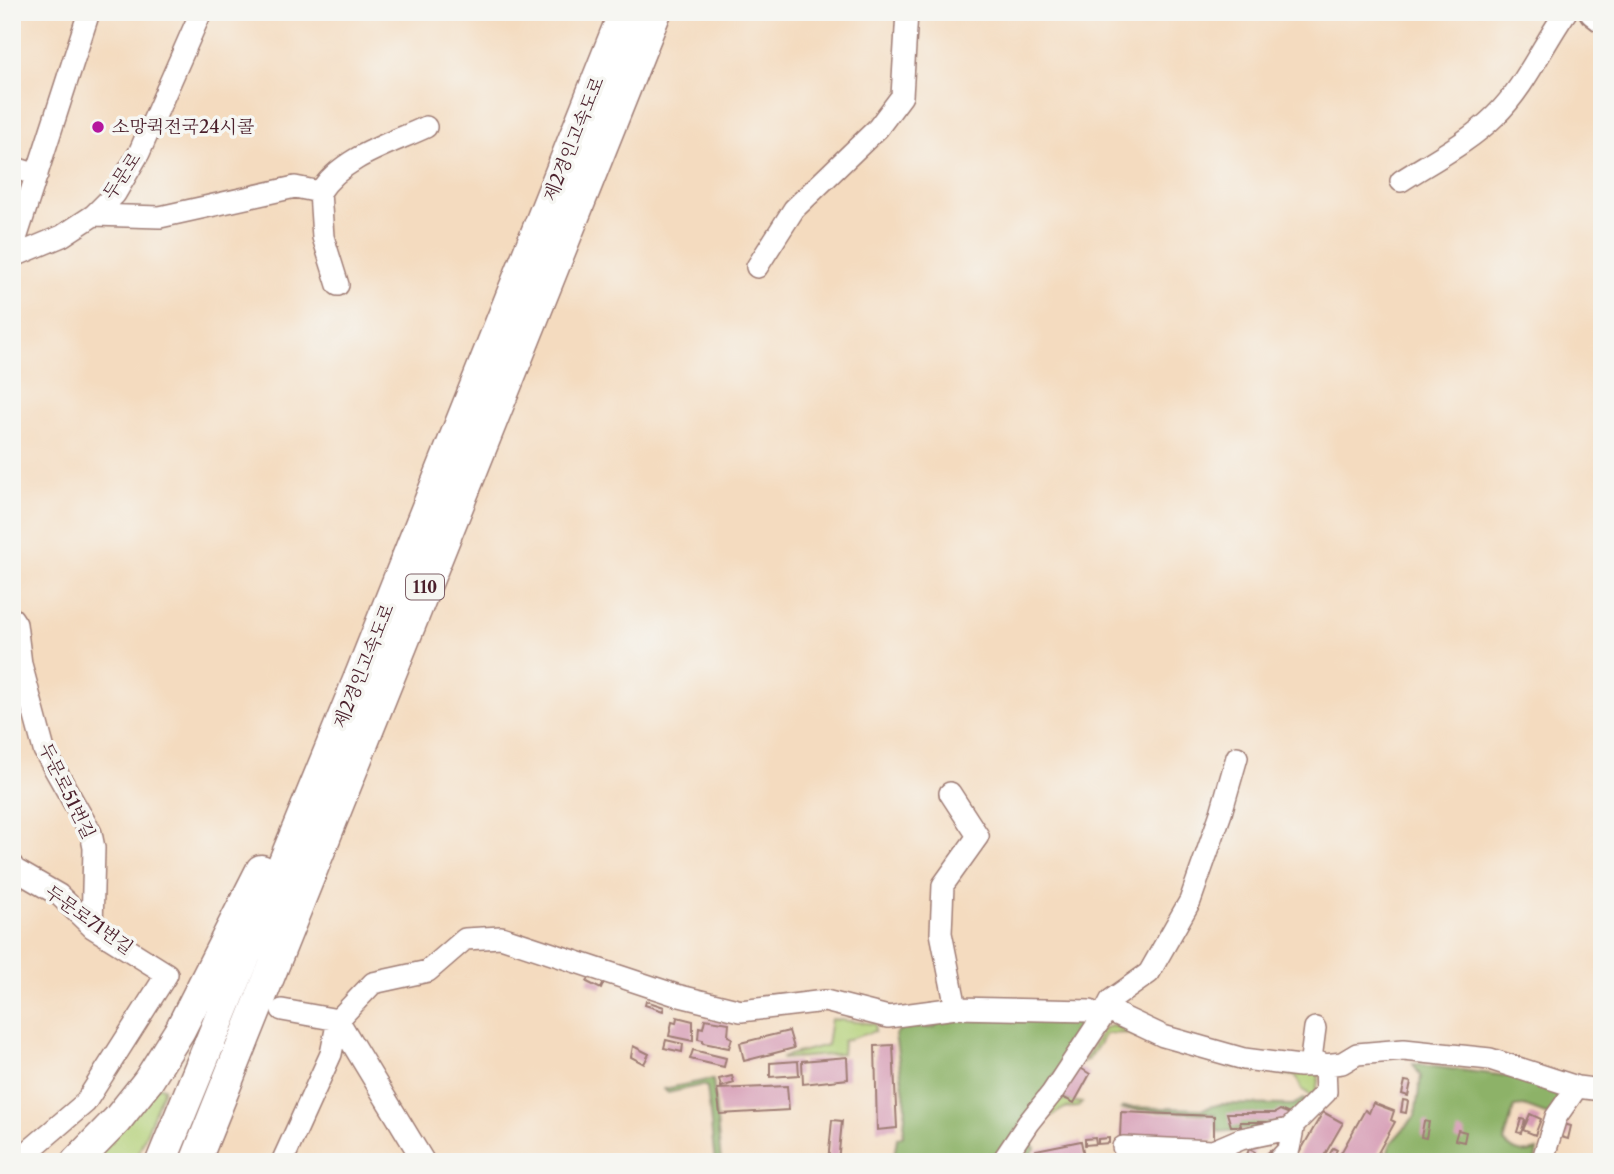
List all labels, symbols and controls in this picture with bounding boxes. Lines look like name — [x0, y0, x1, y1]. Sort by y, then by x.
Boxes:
street label: 제2경인고속도로 — [539, 74, 609, 204]
place label: 소망퀵전국24시콜 — [112, 116, 255, 138]
marker: 소망퀵전국24시콜 — [90, 119, 106, 135]
street label: 두문로 — [98, 148, 146, 204]
road number: 110 — [406, 574, 444, 600]
street label: 제2경인고속도로 — [329, 601, 399, 731]
street label: 두문로51번길 — [34, 739, 100, 843]
street label: 두문로71번길 — [41, 881, 137, 959]

